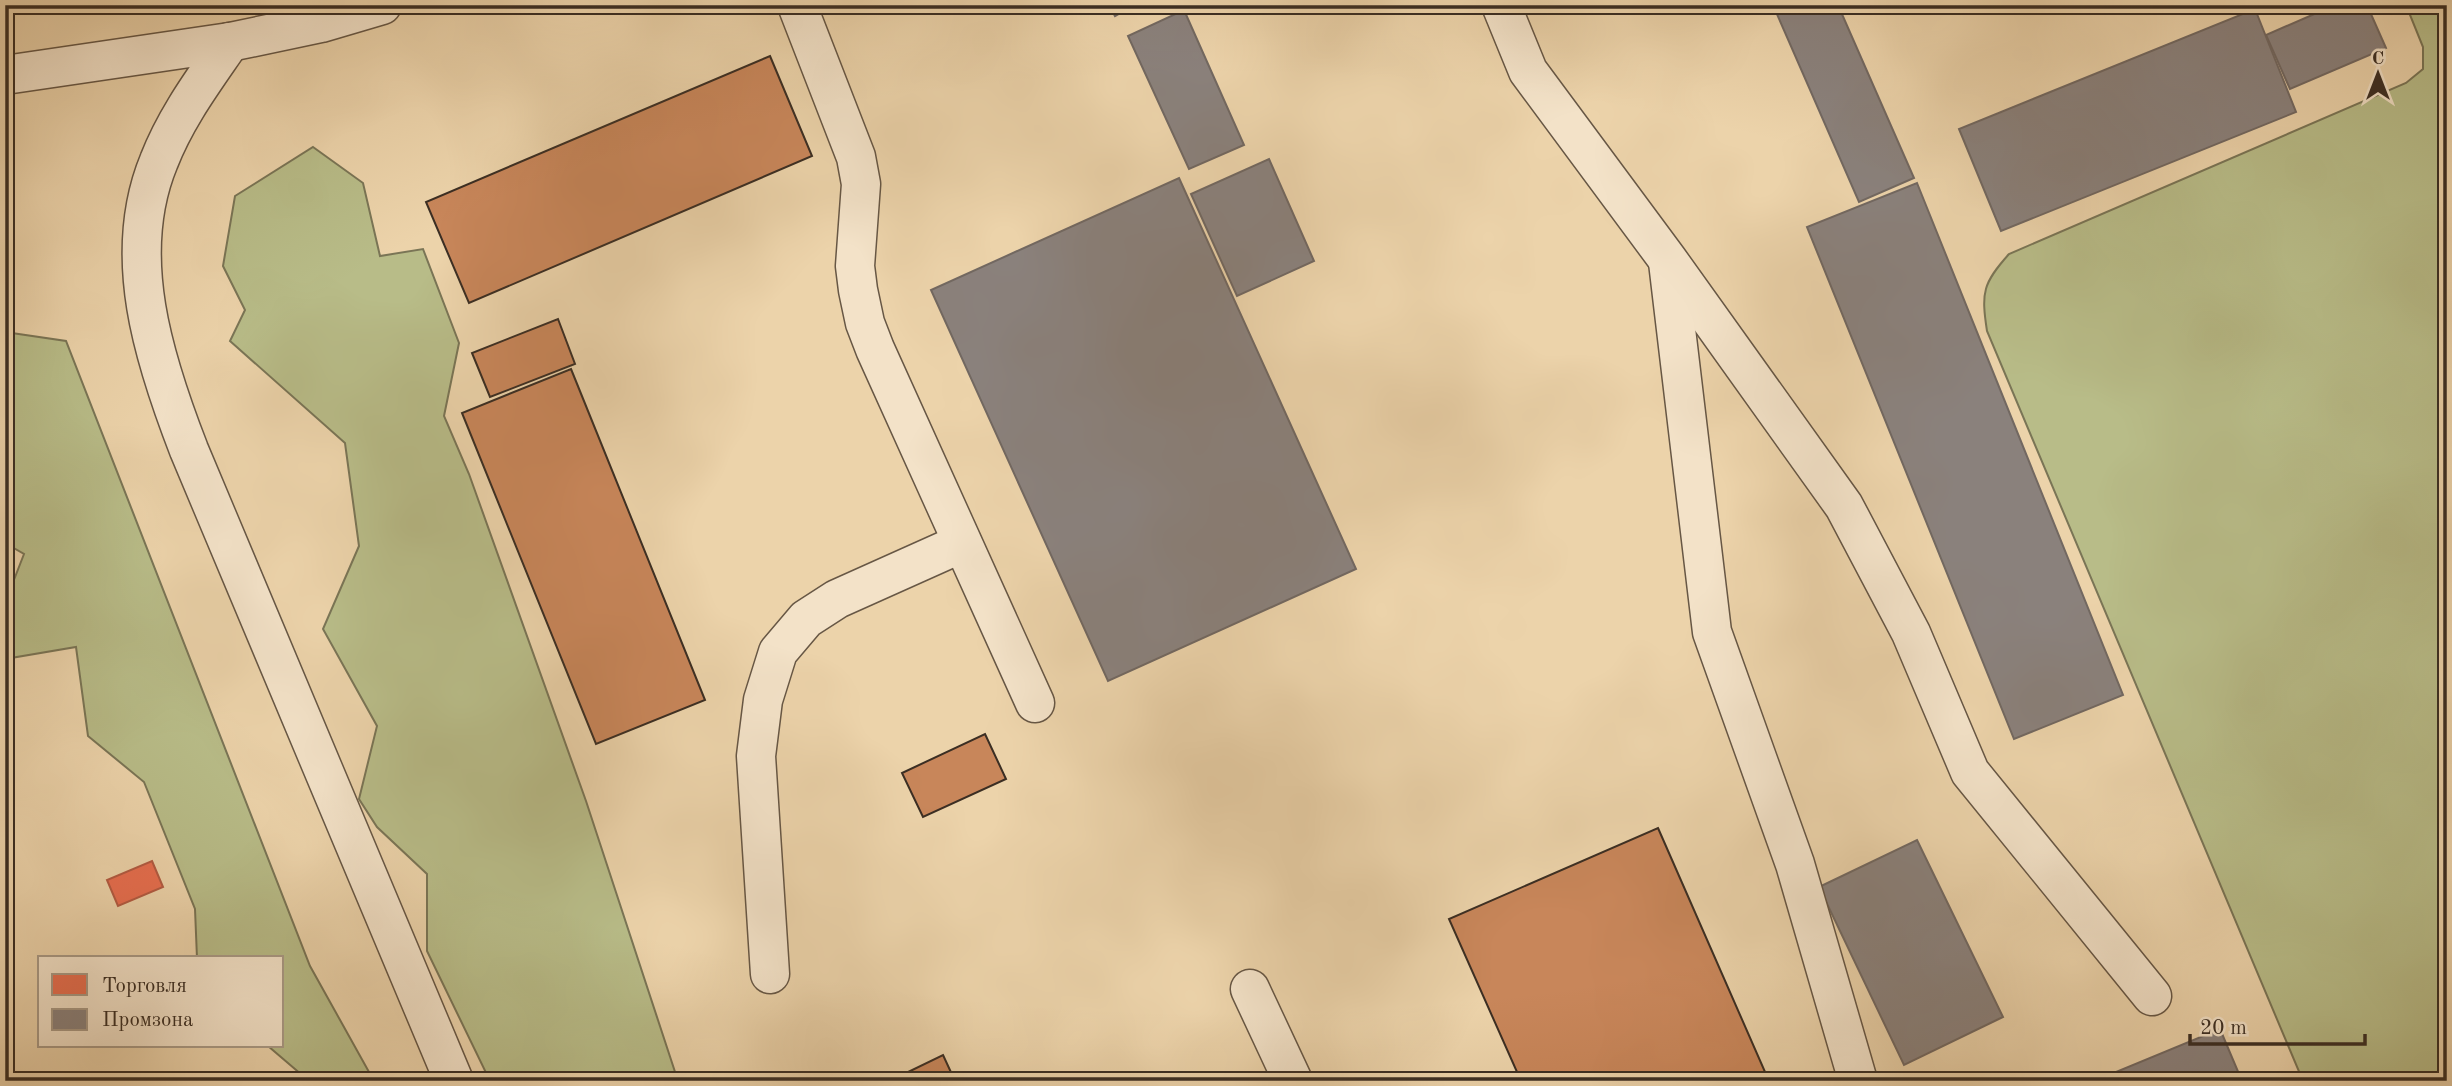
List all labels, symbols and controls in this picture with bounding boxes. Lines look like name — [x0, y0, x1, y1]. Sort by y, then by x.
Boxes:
north arrow — [2344, 38, 2414, 108]
text: С — [2372, 50, 2384, 69]
legend — [38, 956, 284, 1048]
text: Торговля — [102, 976, 187, 997]
scale bar — [2190, 1002, 2364, 1046]
text: Промзона — [102, 1010, 193, 1031]
text: 20 m — [2200, 1018, 2247, 1039]

